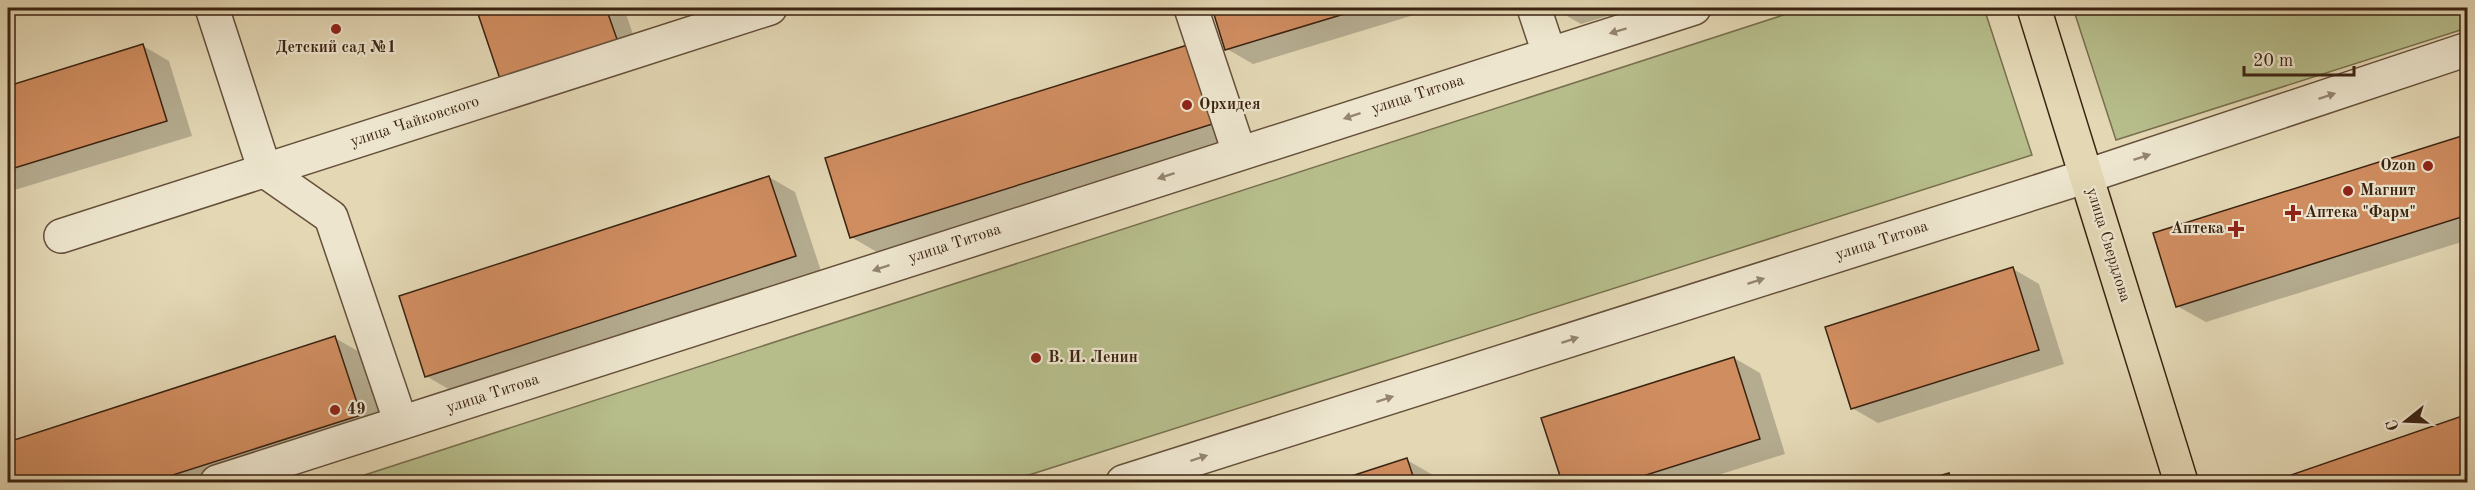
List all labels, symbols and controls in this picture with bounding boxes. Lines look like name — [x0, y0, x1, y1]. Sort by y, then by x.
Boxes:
marker: Детский сад №1 — [329, 22, 343, 36]
one-way arrow — [1609, 27, 1627, 36]
scale bar — [2244, 39, 2354, 77]
place label: Детский сад №1 — [276, 40, 396, 56]
text: 20 m — [2253, 52, 2293, 70]
street label: улица Титова — [1370, 72, 1466, 118]
one-way arrow — [2318, 91, 2336, 100]
street label: улица Чайковского — [349, 94, 481, 150]
place label: Орхидея — [1199, 97, 1260, 113]
marker: Орхидея — [1180, 98, 1194, 112]
one-way arrow — [1343, 112, 1361, 121]
one-way arrow — [2133, 152, 2151, 162]
place label: Ozon — [2380, 158, 2416, 174]
marker: Ozon — [2421, 159, 2435, 173]
one-way arrow — [1157, 172, 1175, 181]
place label: Магнит — [2360, 183, 2416, 199]
marker: Магнит — [2341, 184, 2355, 198]
street label: улица Свердлова — [2083, 186, 2133, 304]
place label: Аптека "Фарм" — [2305, 205, 2416, 221]
marker: Аптека "Фарм" — [2286, 206, 2300, 220]
street label: улица Титова — [1834, 218, 1930, 264]
street label: улица Титова — [907, 221, 1003, 267]
place label: Аптека — [2171, 221, 2224, 237]
marker: Аптека — [2229, 222, 2243, 236]
one-way arrow — [872, 264, 890, 273]
one-way arrow — [1747, 276, 1765, 285]
one-way arrow — [1561, 335, 1579, 344]
place label: В. И. Ленин — [1048, 350, 1138, 366]
marker: В. И. Ленин — [1029, 351, 1043, 365]
street label: улица Титова — [445, 371, 541, 417]
north arrow — [2376, 391, 2436, 451]
one-way arrow — [1376, 394, 1394, 403]
place label: 49 — [347, 402, 366, 418]
marker: 49 — [328, 403, 342, 417]
text: С — [2384, 418, 2403, 433]
one-way arrow — [1190, 453, 1208, 463]

